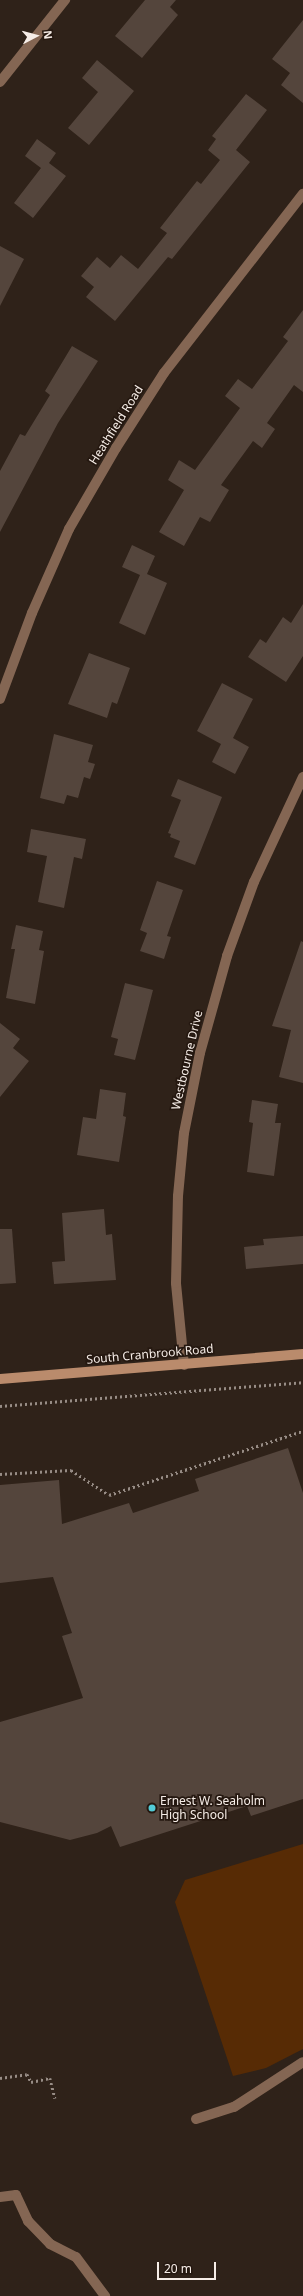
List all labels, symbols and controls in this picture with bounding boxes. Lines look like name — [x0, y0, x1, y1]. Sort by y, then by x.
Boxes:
north arrow — [16, 16, 56, 56]
text: N — [41, 29, 56, 40]
street label: Heathfield Road — [86, 383, 146, 467]
street label: Westbourne Drive — [169, 1009, 205, 1111]
street label: South Cranbrook Road — [86, 1341, 214, 1367]
place label: Ernest W. Seaholm High School — [160, 1794, 265, 1822]
marker: Ernest W. Seaholm High School — [147, 1803, 157, 1813]
scale bar — [159, 2254, 218, 2280]
text: 20 m — [164, 2260, 192, 2277]

